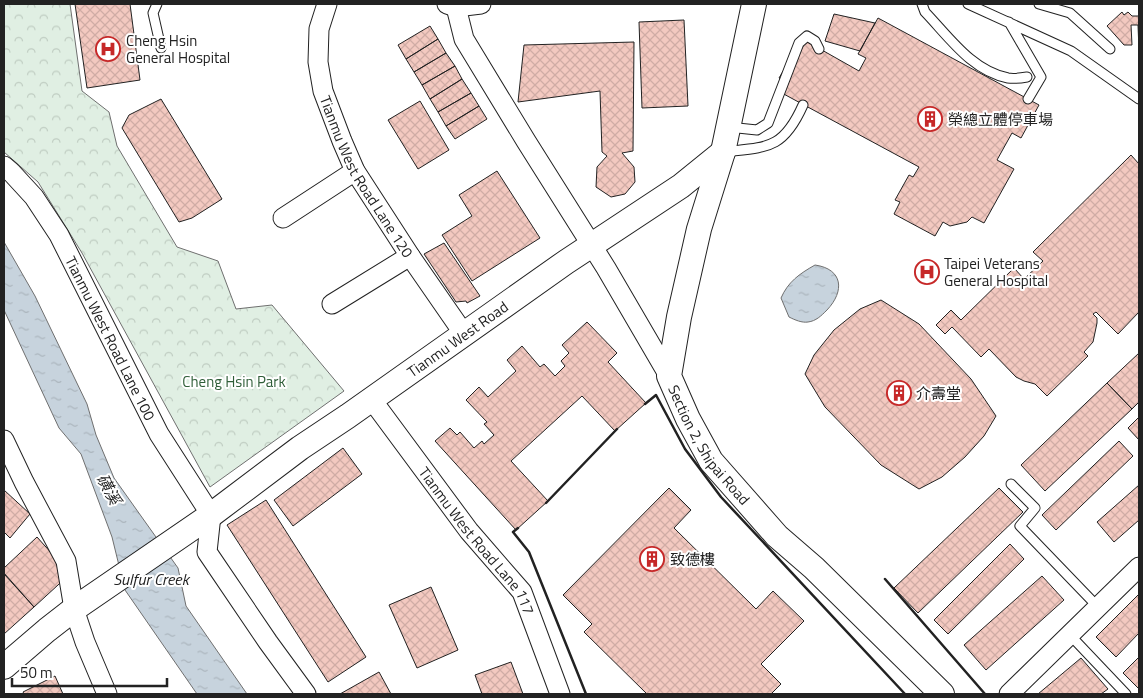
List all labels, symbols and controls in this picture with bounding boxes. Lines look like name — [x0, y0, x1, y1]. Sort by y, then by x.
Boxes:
place label: Cheng Hsin General Hospital — [126, 29, 230, 69]
hospital icon: Cheng Hsin General Hospital — [95, 36, 121, 62]
street label: Tianmu West Road Lane 120 — [314, 92, 419, 262]
building icon: 榮總立體停車場 — [917, 106, 943, 132]
place label: 榮總立體停車場 — [948, 108, 1053, 131]
street label: Tianmu West Road Lane 100 — [60, 252, 162, 424]
place label: Taipei Veterans General Hospital — [944, 252, 1048, 292]
hospital icon: Taipei Veterans General Hospital — [914, 259, 940, 285]
street label: Tianmu West Road — [402, 295, 513, 383]
park label: Cheng Hsin Park — [182, 370, 286, 393]
building icon: 介壽堂 — [886, 380, 912, 406]
street label: Section 2, Shipai Road — [663, 381, 756, 510]
place label: 介壽堂 — [916, 382, 961, 405]
street label: Tianmu West Road Lane 117 — [414, 462, 541, 617]
water label: 磺溪 — [91, 469, 128, 511]
building icon: 致德樓 — [639, 546, 665, 572]
place label: 致德樓 — [670, 548, 715, 571]
water label: Sulfur Creek — [113, 567, 191, 591]
scale bar — [12, 656, 168, 688]
text: 50 m — [20, 661, 53, 684]

